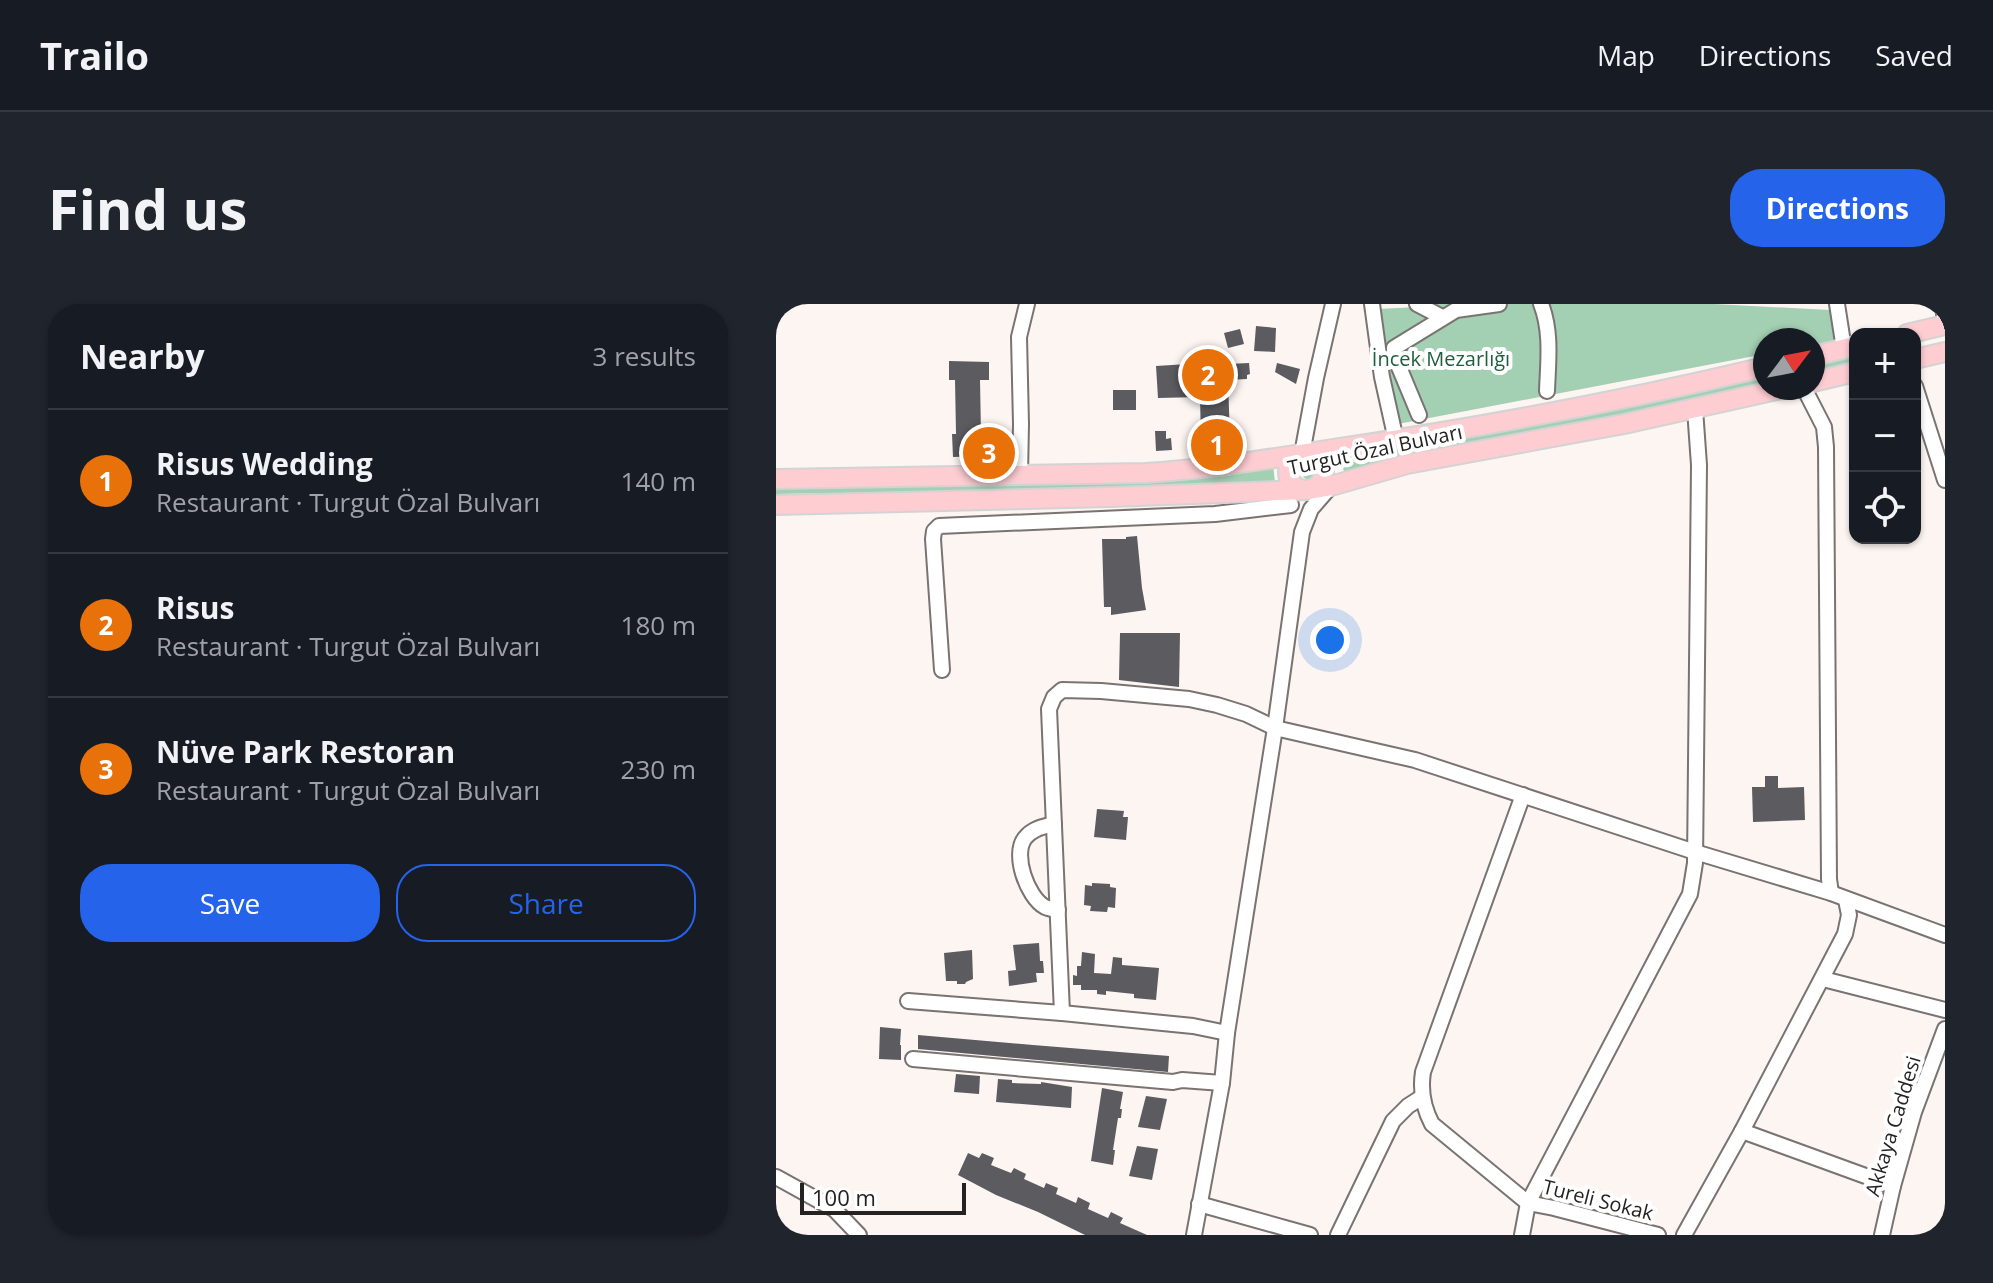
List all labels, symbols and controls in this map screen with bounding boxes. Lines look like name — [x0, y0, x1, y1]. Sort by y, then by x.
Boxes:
text: Trailo — [40, 29, 149, 81]
text: Map — [1597, 36, 1655, 74]
text: Directions — [1699, 36, 1831, 74]
text: Saved — [1875, 36, 1953, 74]
button: Directions — [1730, 169, 1945, 247]
text: Find us — [48, 170, 247, 246]
north arrow — [1753, 328, 1825, 400]
map controls — [1849, 328, 1921, 544]
button: + — [1849, 328, 1921, 400]
text: Nearby — [80, 333, 205, 379]
text: 3 results — [593, 338, 696, 374]
pin: 2 — [1182, 345, 1234, 405]
park label: İncek Mezarlığı — [1372, 345, 1510, 372]
button: − — [1849, 400, 1921, 472]
pin: 1 — [1191, 415, 1243, 475]
street label: Turgut Özal Bulvarı — [1285, 418, 1465, 481]
pin: 3 — [963, 423, 1015, 483]
text: Risus Wedding — [156, 443, 373, 484]
text: 1 — [99, 463, 113, 499]
text: 140 m — [621, 463, 696, 499]
button: locate — [1849, 472, 1921, 544]
text: Restaurant · Turgut Özal Bulvarı — [156, 484, 540, 520]
text: Risus — [156, 587, 235, 628]
text: 2 — [99, 607, 113, 643]
text: 180 m — [621, 607, 696, 643]
your location — [1310, 620, 1350, 660]
text: Restaurant · Turgut Özal Bulvarı — [156, 628, 540, 664]
text: Nüve Park Restoran — [156, 731, 455, 772]
text: 3 — [99, 751, 113, 787]
text: 230 m — [621, 751, 696, 787]
text: Restaurant · Turgut Özal Bulvarı — [156, 772, 540, 808]
button: Save — [80, 864, 380, 942]
button: Share — [396, 864, 696, 942]
street label: Akkaya Caddesi — [1858, 1053, 1927, 1199]
street label: Tureli Sokak — [1540, 1173, 1657, 1226]
scale bar — [800, 1179, 966, 1215]
text: 100 m — [812, 1182, 876, 1212]

